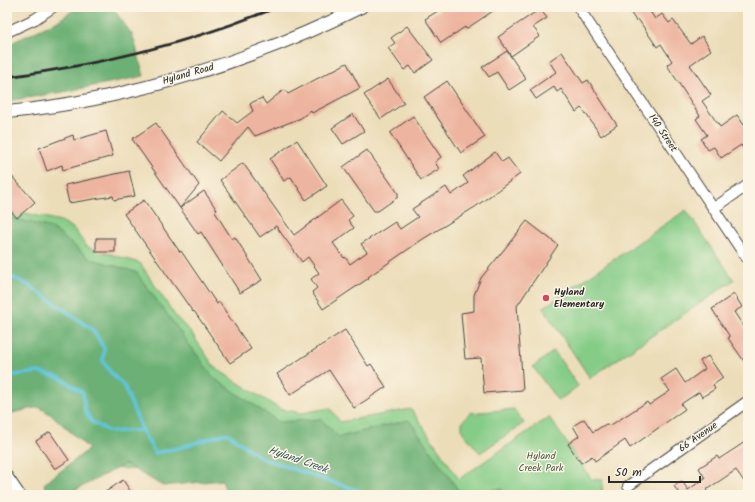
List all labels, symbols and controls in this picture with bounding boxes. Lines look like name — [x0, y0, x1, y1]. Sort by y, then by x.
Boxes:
street label: Hyland Road — [160, 59, 217, 89]
street label: 140 Street — [644, 111, 682, 155]
place label: Hyland Elementary — [554, 284, 605, 312]
marker: Hyland Elementary — [541, 293, 551, 303]
street label: 66 Avenue — [675, 417, 721, 456]
water label: Hyland Creek — [266, 441, 332, 479]
park label: Hyland Creek Park — [518, 448, 564, 476]
scale bar — [609, 458, 700, 484]
text: 50 m — [615, 463, 642, 482]

